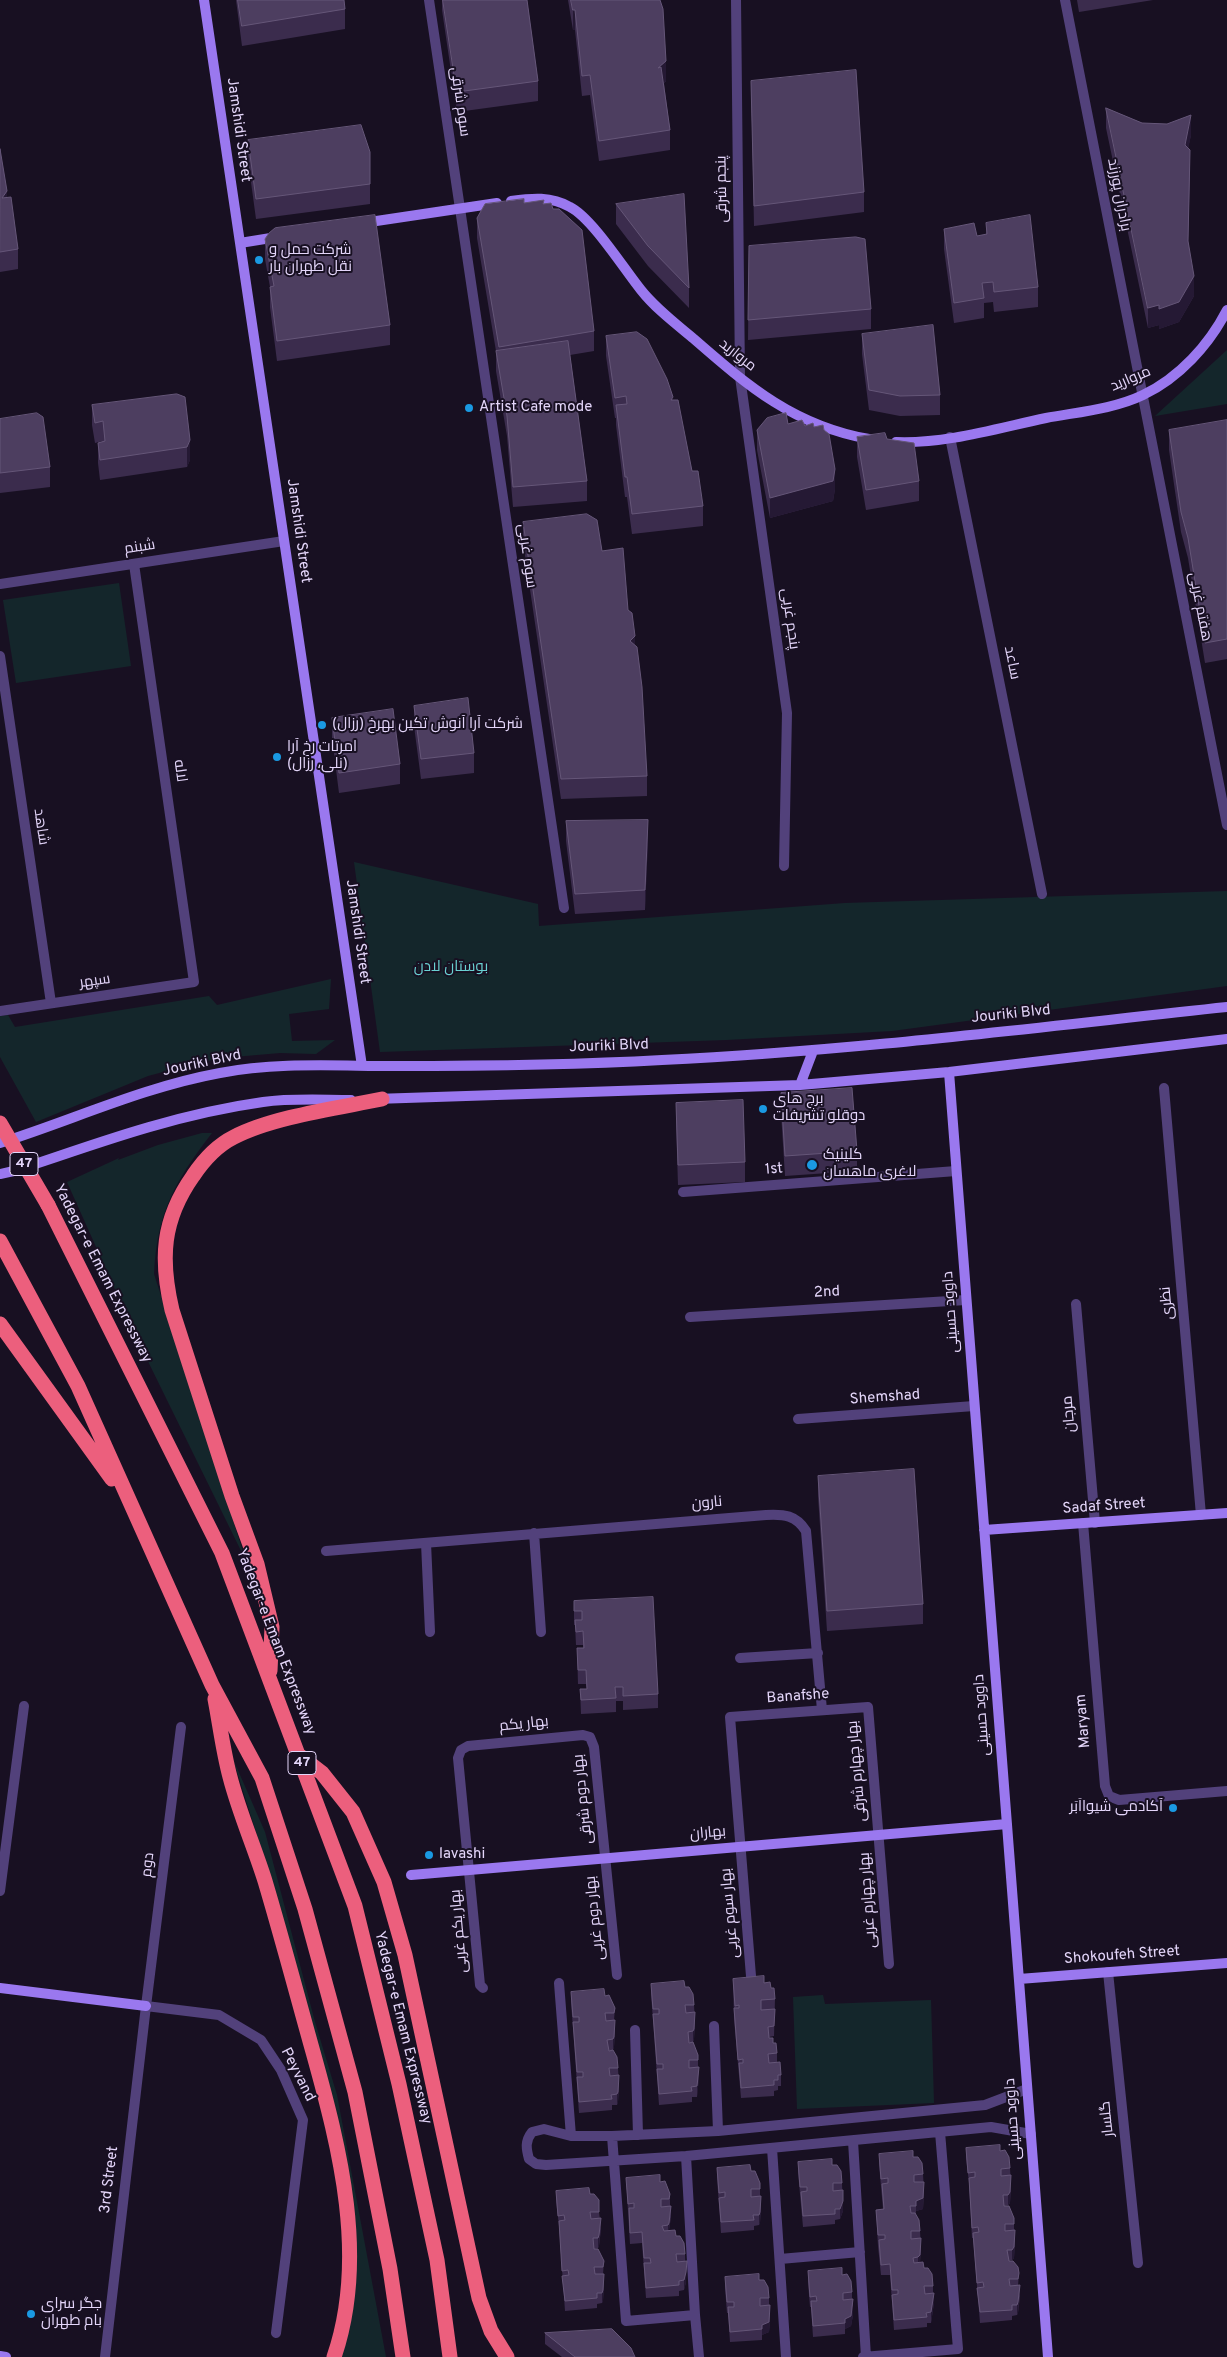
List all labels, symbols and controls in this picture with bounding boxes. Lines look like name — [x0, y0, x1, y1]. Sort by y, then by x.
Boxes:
street label: سوم شرقی — [445, 66, 473, 138]
street label: Jamshidi Street — [222, 77, 254, 183]
street label: پنجم شرقی — [713, 155, 733, 223]
street label: برادران پورزند — [1102, 157, 1134, 233]
place label: شرکت حمل و نقل طهران بار — [269, 242, 352, 277]
marker: شرکت حمل و نقل طهران بار — [253, 254, 265, 266]
street label: مروارید — [715, 336, 759, 376]
street label: مروارید — [1108, 363, 1154, 397]
place label: Artist Cafe mode — [479, 399, 592, 417]
marker: Artist Cafe mode — [463, 402, 475, 414]
street label: Jamshidi Street — [282, 478, 314, 584]
street label: سوم غربی — [513, 523, 539, 589]
street label: شبنم — [123, 537, 157, 559]
street label: هفتم غربی — [1183, 571, 1215, 643]
street label: پنجم غربی — [776, 587, 802, 651]
street label: ساعد — [999, 645, 1023, 681]
place label: شرکت آرا آنوش تکین بهرخ (رزال) — [332, 716, 523, 734]
marker: شرکت آرا آنوش تکین بهرخ (رزال) — [316, 719, 328, 731]
place label: امرتات رخ آرا (نلی، رزال) — [287, 739, 357, 774]
marker: امرتات رخ آرا (نلی، رزال) — [271, 751, 283, 763]
street label: لاله — [169, 759, 189, 783]
street label: شاهد — [29, 808, 51, 846]
street label: Jamshidi Street — [341, 879, 373, 985]
park label: بوستان لادن — [414, 959, 488, 977]
street label: سپهر — [78, 971, 112, 993]
street label: Jouriki Blvd — [970, 1002, 1052, 1028]
street label: Jouriki Blvd — [569, 1037, 649, 1057]
street label: Jouriki Blvd — [161, 1047, 243, 1081]
place label: برج های دوقلو تشریفات — [773, 1091, 865, 1126]
marker: برج های دوقلو تشریفات — [757, 1103, 769, 1115]
place label: کلینیک لاغری ماهسان — [823, 1147, 916, 1182]
road number: 47 — [10, 1152, 38, 1176]
marker: کلینیک لاغری ماهسان — [805, 1158, 819, 1172]
street label: 1st — [764, 1160, 784, 1180]
street label: Yadegar-e Emam Expressway — [49, 1182, 155, 1366]
street label: داوود حسینی — [940, 1271, 964, 1353]
street label: 2nd — [813, 1283, 841, 1303]
street label: نظری — [1158, 1286, 1178, 1320]
street label: Shemshad — [849, 1387, 921, 1409]
street label: مرجان — [1059, 1395, 1081, 1433]
street label: نارون — [691, 1494, 723, 1514]
street label: Sadaf Street — [1062, 1495, 1146, 1519]
street label: Yadegar-e Emam Expressway — [231, 1546, 319, 1738]
street label: داوود حسینی — [971, 1674, 995, 1756]
street label: Banafshe — [766, 1686, 830, 1708]
street label: Maryam — [1073, 1693, 1095, 1749]
street label: بهار یکم — [498, 1713, 550, 1737]
street label: بهار چهارم شرقی — [845, 1720, 871, 1822]
road number: 47 — [288, 1752, 316, 1775]
street label: بهار دوم شرقی — [570, 1753, 598, 1845]
place label: آکادمی شیوااَبَر — [1069, 1799, 1163, 1817]
marker: آکادمی شیوااَبَر — [1167, 1802, 1179, 1814]
street label: بهاران — [689, 1823, 727, 1845]
place label: lavashi — [439, 1846, 485, 1864]
marker: lavashi — [423, 1849, 435, 1861]
street label: دوم — [139, 1852, 159, 1878]
street label: بهار چهارم غربی — [857, 1852, 881, 1948]
street label: بهار سوم غربی — [718, 1867, 744, 1959]
street label: بهار دوم غربی — [583, 1875, 609, 1961]
street label: بهار یکم غربی — [447, 1889, 473, 1973]
street label: Yadegar-e Emam Expressway — [369, 1930, 435, 2126]
street label: Shokoufeh Street — [1063, 1943, 1181, 1969]
street label: Peyvand — [276, 2045, 318, 2105]
street label: داوود حسینی — [1002, 2078, 1026, 2160]
street label: گلسار — [1097, 2100, 1119, 2138]
street label: 3rd Street — [97, 2145, 123, 2215]
place label: جگر سرای بام طهران — [41, 2296, 102, 2331]
marker: جگر سرای بام طهران — [25, 2308, 37, 2320]

